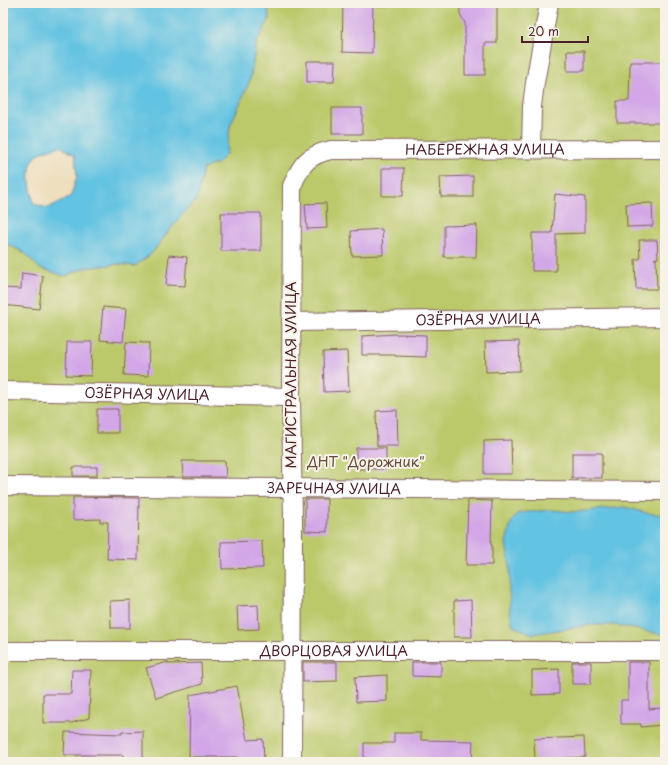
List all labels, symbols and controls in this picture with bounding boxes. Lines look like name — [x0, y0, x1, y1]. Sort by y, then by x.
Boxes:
scale bar — [522, 18, 588, 44]
text: 20 m — [528, 22, 559, 40]
street label: НАБЕРЕЖНАЯ УЛИЦА — [405, 138, 565, 160]
street label: МАГИСТРАЛЬНАЯ УЛИЦА — [280, 281, 301, 468]
street label: ОЗЁРНАЯ УЛИЦА — [415, 308, 541, 330]
street label: ОЗЁРНАЯ УЛИЦА — [84, 382, 210, 405]
park label: ДНТ "Дорожник" — [306, 451, 425, 472]
street label: ЗАРЕЧНАЯ УЛИЦА — [267, 477, 401, 499]
street label: ДВОРЦОВАЯ УЛИЦА — [259, 640, 408, 661]

